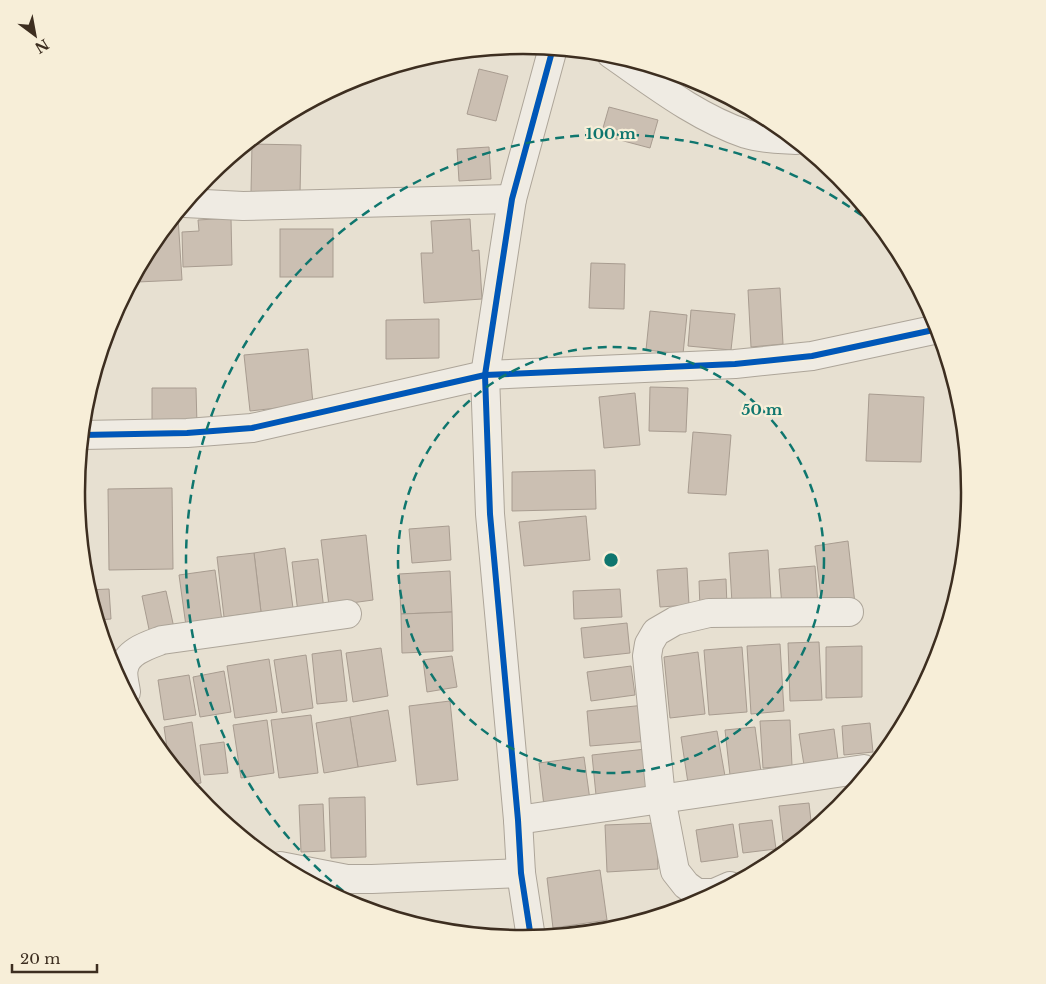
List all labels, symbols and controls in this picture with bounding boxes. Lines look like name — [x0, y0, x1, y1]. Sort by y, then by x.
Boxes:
north arrow — [10, 10, 60, 60]
text: N — [32, 35, 52, 57]
text: 100 m — [586, 124, 636, 143]
text: 50 m — [742, 400, 783, 419]
centre of rings — [602, 551, 620, 569]
scale bar — [12, 942, 98, 974]
text: 20 m — [20, 949, 60, 968]

